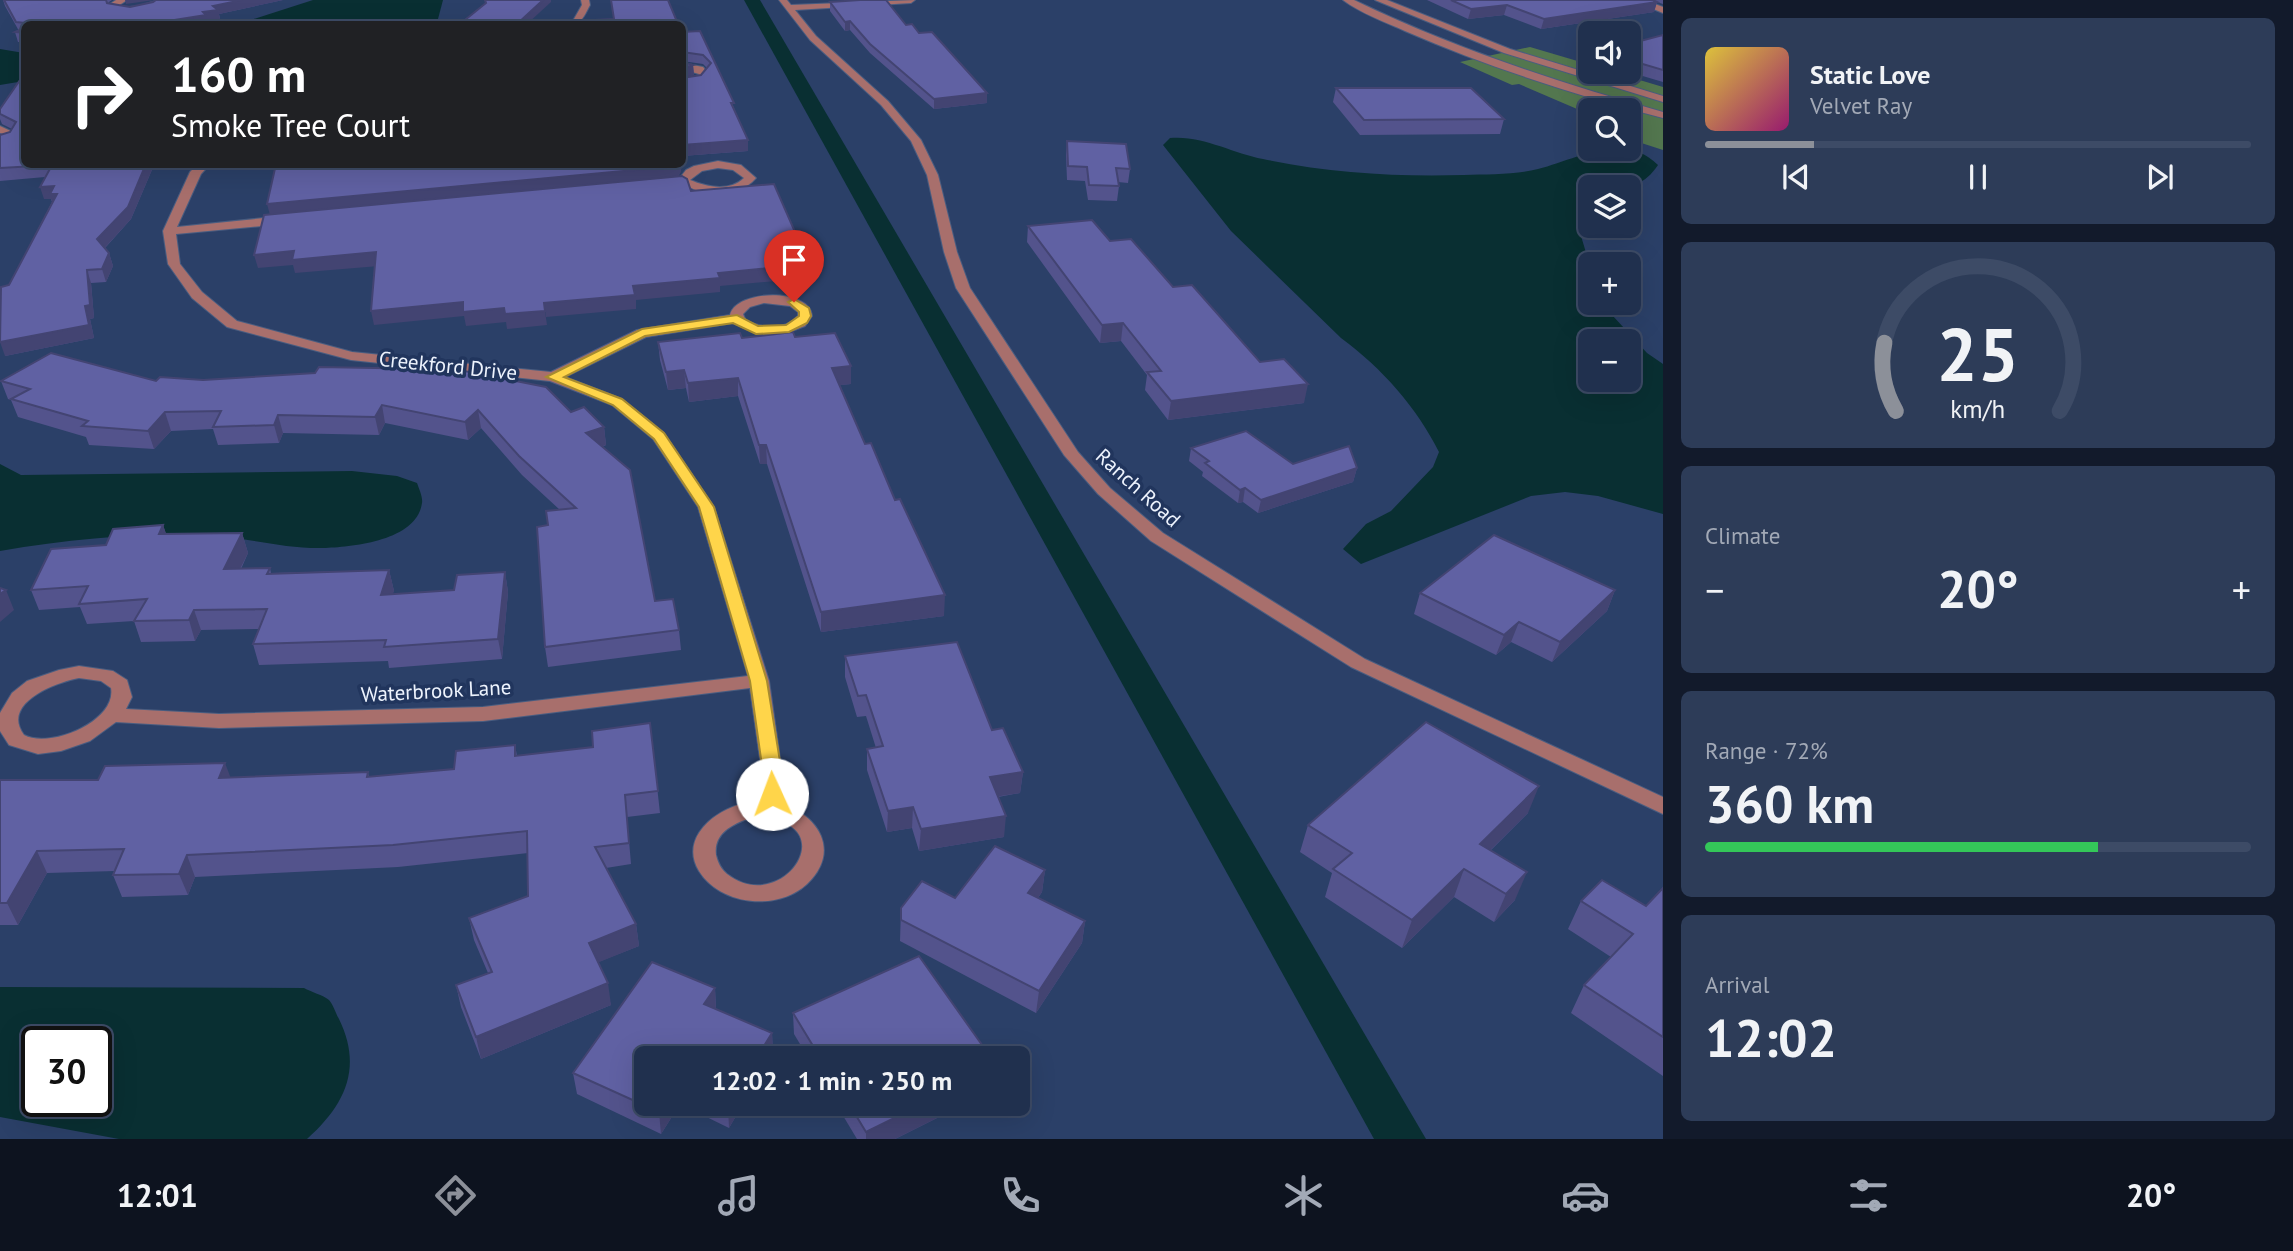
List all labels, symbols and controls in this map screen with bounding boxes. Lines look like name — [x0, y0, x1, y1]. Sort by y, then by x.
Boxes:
map controls — [1578, 21, 1641, 392]
button: sound — [1578, 21, 1641, 84]
text: 160 m — [171, 42, 306, 106]
icon: right — [56, 49, 147, 140]
text: Static Love — [1810, 58, 1931, 91]
text: Velvet Ray — [1810, 91, 1912, 120]
button: search — [1578, 98, 1641, 161]
text: Smoke Tree Court — [171, 104, 410, 146]
icon: previous — [1777, 158, 1815, 196]
icon: pause — [1959, 158, 1997, 196]
icon: next — [2141, 158, 2179, 196]
button: layers — [1578, 175, 1641, 238]
pin — [764, 230, 824, 302]
icon: arrive — [775, 241, 813, 279]
button: + — [1578, 252, 1641, 315]
text: 25 — [1937, 308, 2019, 402]
button: − — [1578, 329, 1641, 392]
street label: Creekford Drive — [378, 345, 518, 386]
text: km/h — [1951, 393, 2005, 425]
street label: Ranch Road — [1090, 442, 1186, 533]
text: Climate — [1705, 521, 1780, 550]
text: 20° — [1937, 555, 2019, 622]
text: − — [1705, 565, 1724, 614]
text: + — [2232, 565, 2251, 614]
street label: Waterbrook Lane — [360, 673, 512, 708]
text: Range · 72% — [1705, 736, 1828, 765]
position arrow — [735, 757, 809, 831]
text: 360 km — [1705, 770, 1874, 837]
text: Arrival — [1705, 970, 1769, 999]
text: 12:02 — [1705, 1004, 1837, 1071]
speed limit sign: 30 — [21, 1026, 112, 1117]
text: 12:02 · 1 min · 250 m — [712, 1064, 952, 1097]
icon: directions — [431, 1171, 480, 1220]
icon: music — [714, 1171, 763, 1220]
icon: phone — [996, 1171, 1045, 1220]
icon: climate — [1279, 1171, 1328, 1220]
icon: car — [1561, 1171, 1610, 1220]
icon: filters — [1844, 1171, 1893, 1220]
text: 12:01 — [117, 1174, 198, 1216]
text: 20° — [2126, 1174, 2176, 1216]

